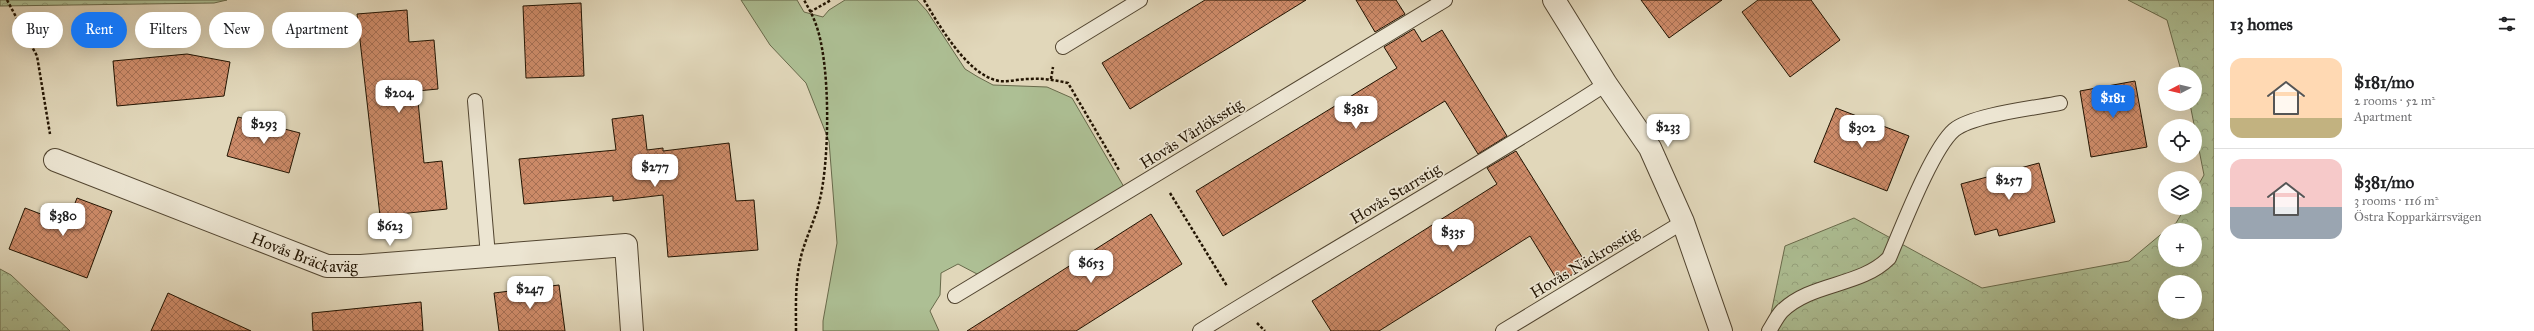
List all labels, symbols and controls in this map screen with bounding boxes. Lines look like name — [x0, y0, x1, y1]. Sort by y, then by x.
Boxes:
chip: Buy — [12, 12, 63, 48]
chip: Rent — [71, 12, 127, 48]
chip: Filters — [135, 12, 201, 48]
chip: New — [209, 12, 264, 48]
chip: Apartment — [272, 12, 362, 48]
icon: filters — [2496, 13, 2518, 35]
text: 13 homes — [2230, 14, 2293, 35]
north arrow — [2158, 67, 2202, 111]
map controls — [2158, 67, 2202, 319]
text: $181/mo — [2354, 72, 2414, 93]
icon: home — [2262, 74, 2310, 122]
pin: $204 — [375, 80, 423, 114]
text: $204 — [384, 85, 414, 101]
pin: $181 — [2089, 85, 2137, 119]
text: $181 — [2101, 90, 2125, 106]
text: 2 rooms · 52 m² — [2354, 93, 2435, 109]
street label: Hovås Vårlöksstig — [1136, 94, 1247, 174]
pin: $381 — [1332, 96, 1380, 130]
text: $381 — [1343, 101, 1369, 117]
text: Apartment — [2354, 109, 2412, 125]
pin: $293 — [240, 111, 288, 145]
pin: $233 — [1644, 114, 1692, 148]
pin: $302 — [1838, 115, 1886, 149]
text: $293 — [251, 116, 277, 132]
text: $233 — [1656, 119, 1680, 135]
button: locate — [2158, 119, 2202, 163]
text: $302 — [1849, 120, 1875, 136]
pin: $277 — [631, 154, 679, 188]
text: $277 — [641, 159, 669, 175]
street label: Hovås Starrstig — [1346, 159, 1445, 229]
pin: $257 — [1985, 167, 2033, 201]
button: layers — [2158, 171, 2202, 215]
text: $257 — [1995, 172, 2023, 188]
text: $381/mo — [2354, 172, 2414, 193]
icon: home — [2262, 175, 2310, 223]
text: 3 rooms · 116 m² — [2354, 193, 2439, 209]
pin: $380 — [39, 203, 87, 237]
text: $380 — [49, 208, 77, 224]
text: Östra Kopparkärrsvägen — [2354, 209, 2482, 225]
pin: $623 — [366, 213, 414, 247]
text: $623 — [377, 218, 403, 234]
pin: $335 — [1429, 219, 1477, 253]
street label: Hovås Näckrosstig — [1527, 222, 1643, 303]
button: + — [2158, 223, 2202, 267]
text: $335 — [1441, 224, 1465, 240]
street label: Hovås Bräckaväg — [248, 228, 358, 277]
pin: $653 — [1067, 250, 1115, 284]
text: $653 — [1078, 255, 1104, 271]
button: − — [2158, 275, 2202, 319]
pin: $247 — [506, 276, 554, 310]
text: $247 — [516, 281, 544, 297]

